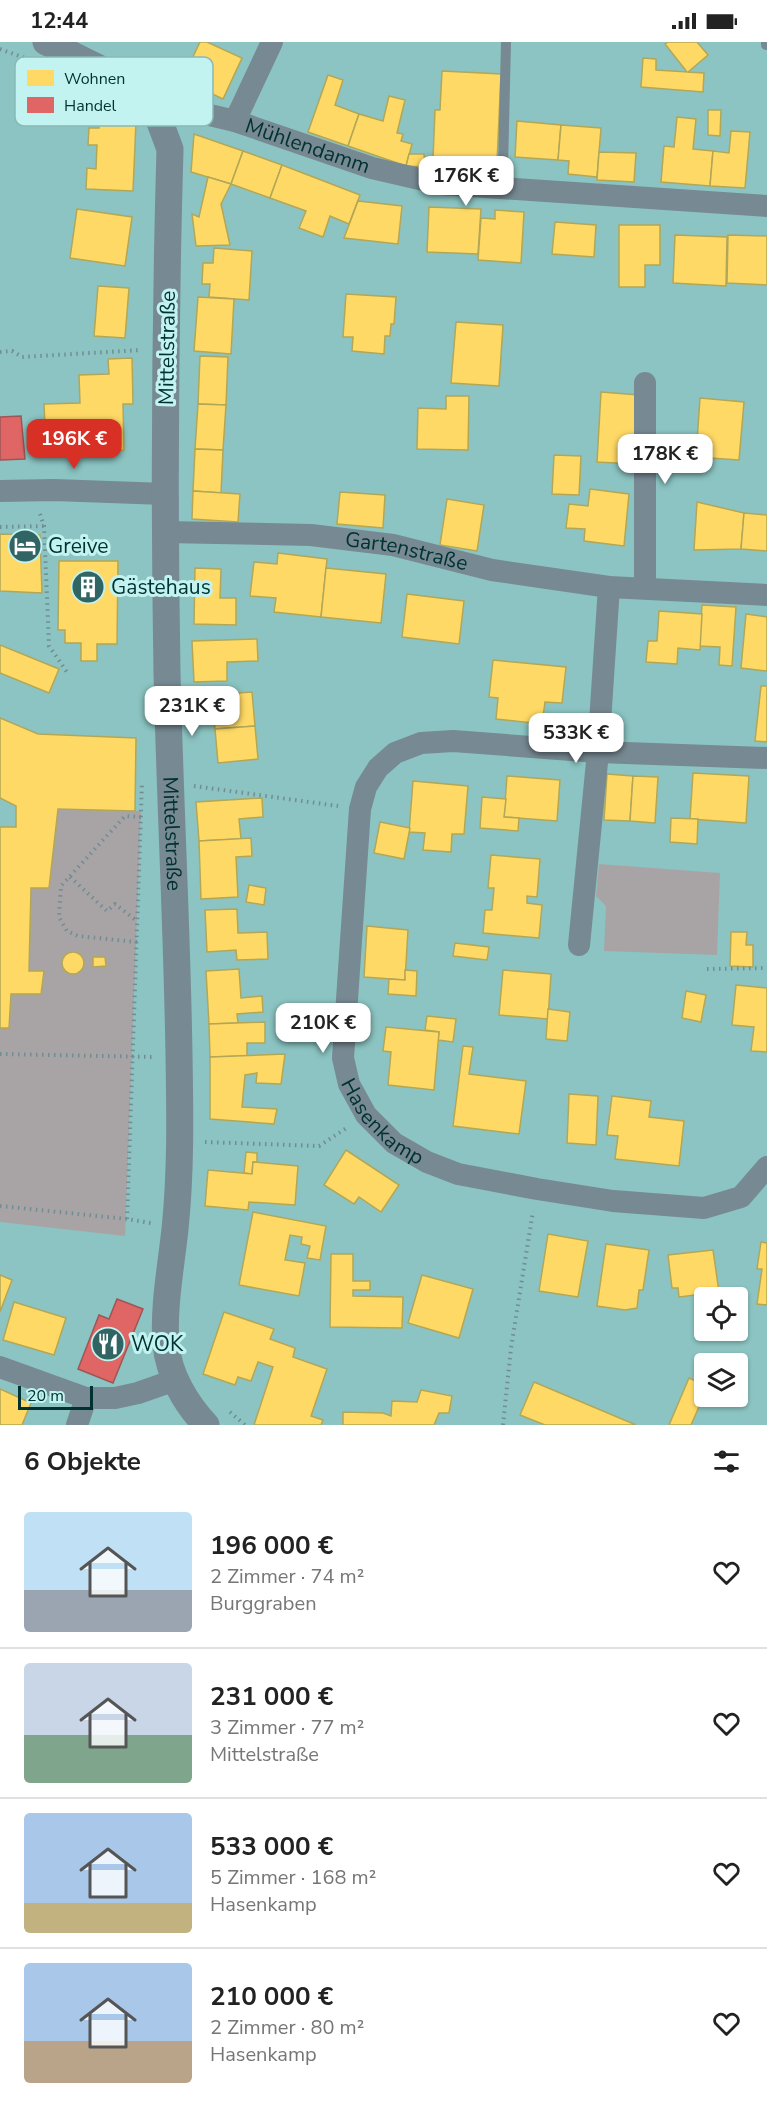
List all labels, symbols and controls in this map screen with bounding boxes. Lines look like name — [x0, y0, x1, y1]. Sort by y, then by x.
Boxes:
text: 12:44 — [30, 6, 88, 36]
legend — [15, 57, 213, 126]
text: Wohnen — [64, 68, 125, 90]
text: Handel — [64, 95, 117, 117]
street label: Mühlendamm — [242, 112, 374, 180]
pin: 176K € — [417, 156, 515, 207]
text: 176K € — [433, 162, 499, 189]
street label: Mittelstraße — [152, 291, 182, 405]
pin: 196K € — [25, 419, 123, 470]
text: 196K € — [41, 425, 107, 452]
pin: 178K € — [616, 434, 714, 485]
text: 178K € — [632, 440, 698, 467]
street label: Gartenstraße — [344, 525, 471, 577]
hotel icon: Greive — [7, 528, 43, 564]
place label: Greive — [48, 532, 109, 560]
building icon: Gästehaus — [70, 569, 106, 605]
place label: Gästehaus — [111, 573, 211, 601]
pin: 231K € — [143, 686, 241, 737]
text: 231K € — [159, 692, 225, 719]
pin: 533K € — [527, 713, 625, 764]
text: 533K € — [543, 719, 609, 746]
street label: Mittelstraße — [156, 776, 188, 891]
pin: 210K € — [274, 1003, 372, 1054]
text: 210K € — [290, 1009, 356, 1036]
street label: Hasenkamp — [334, 1073, 429, 1171]
map controls — [694, 1287, 748, 1407]
button: locate — [694, 1287, 748, 1341]
restaurant icon: WOK — [90, 1326, 126, 1362]
place label: WOK — [131, 1330, 184, 1358]
button: layers — [694, 1353, 748, 1407]
scale bar — [18, 1383, 93, 1410]
text: 20 m — [27, 1385, 64, 1407]
text: 6 Objekte — [24, 1444, 141, 1479]
icon: filters — [710, 1445, 743, 1478]
text: 196 000 € — [210, 1528, 333, 1563]
icon: home — [72, 1536, 144, 1608]
icon: heart — [710, 1556, 743, 1589]
text: 2 Zimmer · 74 m² — [210, 1563, 364, 1590]
text: Burggraben — [210, 1590, 317, 1617]
text: 231 000 € — [210, 1679, 333, 1714]
icon: home — [72, 1687, 144, 1759]
icon: heart — [710, 1707, 743, 1740]
text: 3 Zimmer · 77 m² — [210, 1714, 364, 1741]
text: Mittelstraße — [210, 1741, 319, 1768]
text: 533 000 € — [210, 1829, 333, 1864]
icon: home — [72, 1837, 144, 1909]
icon: heart — [710, 1857, 743, 1890]
text: 5 Zimmer · 168 m² — [210, 1864, 376, 1891]
text: Hasenkamp — [210, 1891, 317, 1918]
text: 210 000 € — [210, 1979, 333, 2014]
icon: home — [72, 1987, 144, 2059]
icon: heart — [710, 2007, 743, 2040]
text: 2 Zimmer · 80 m² — [210, 2014, 364, 2041]
text: Hasenkamp — [210, 2041, 317, 2068]

